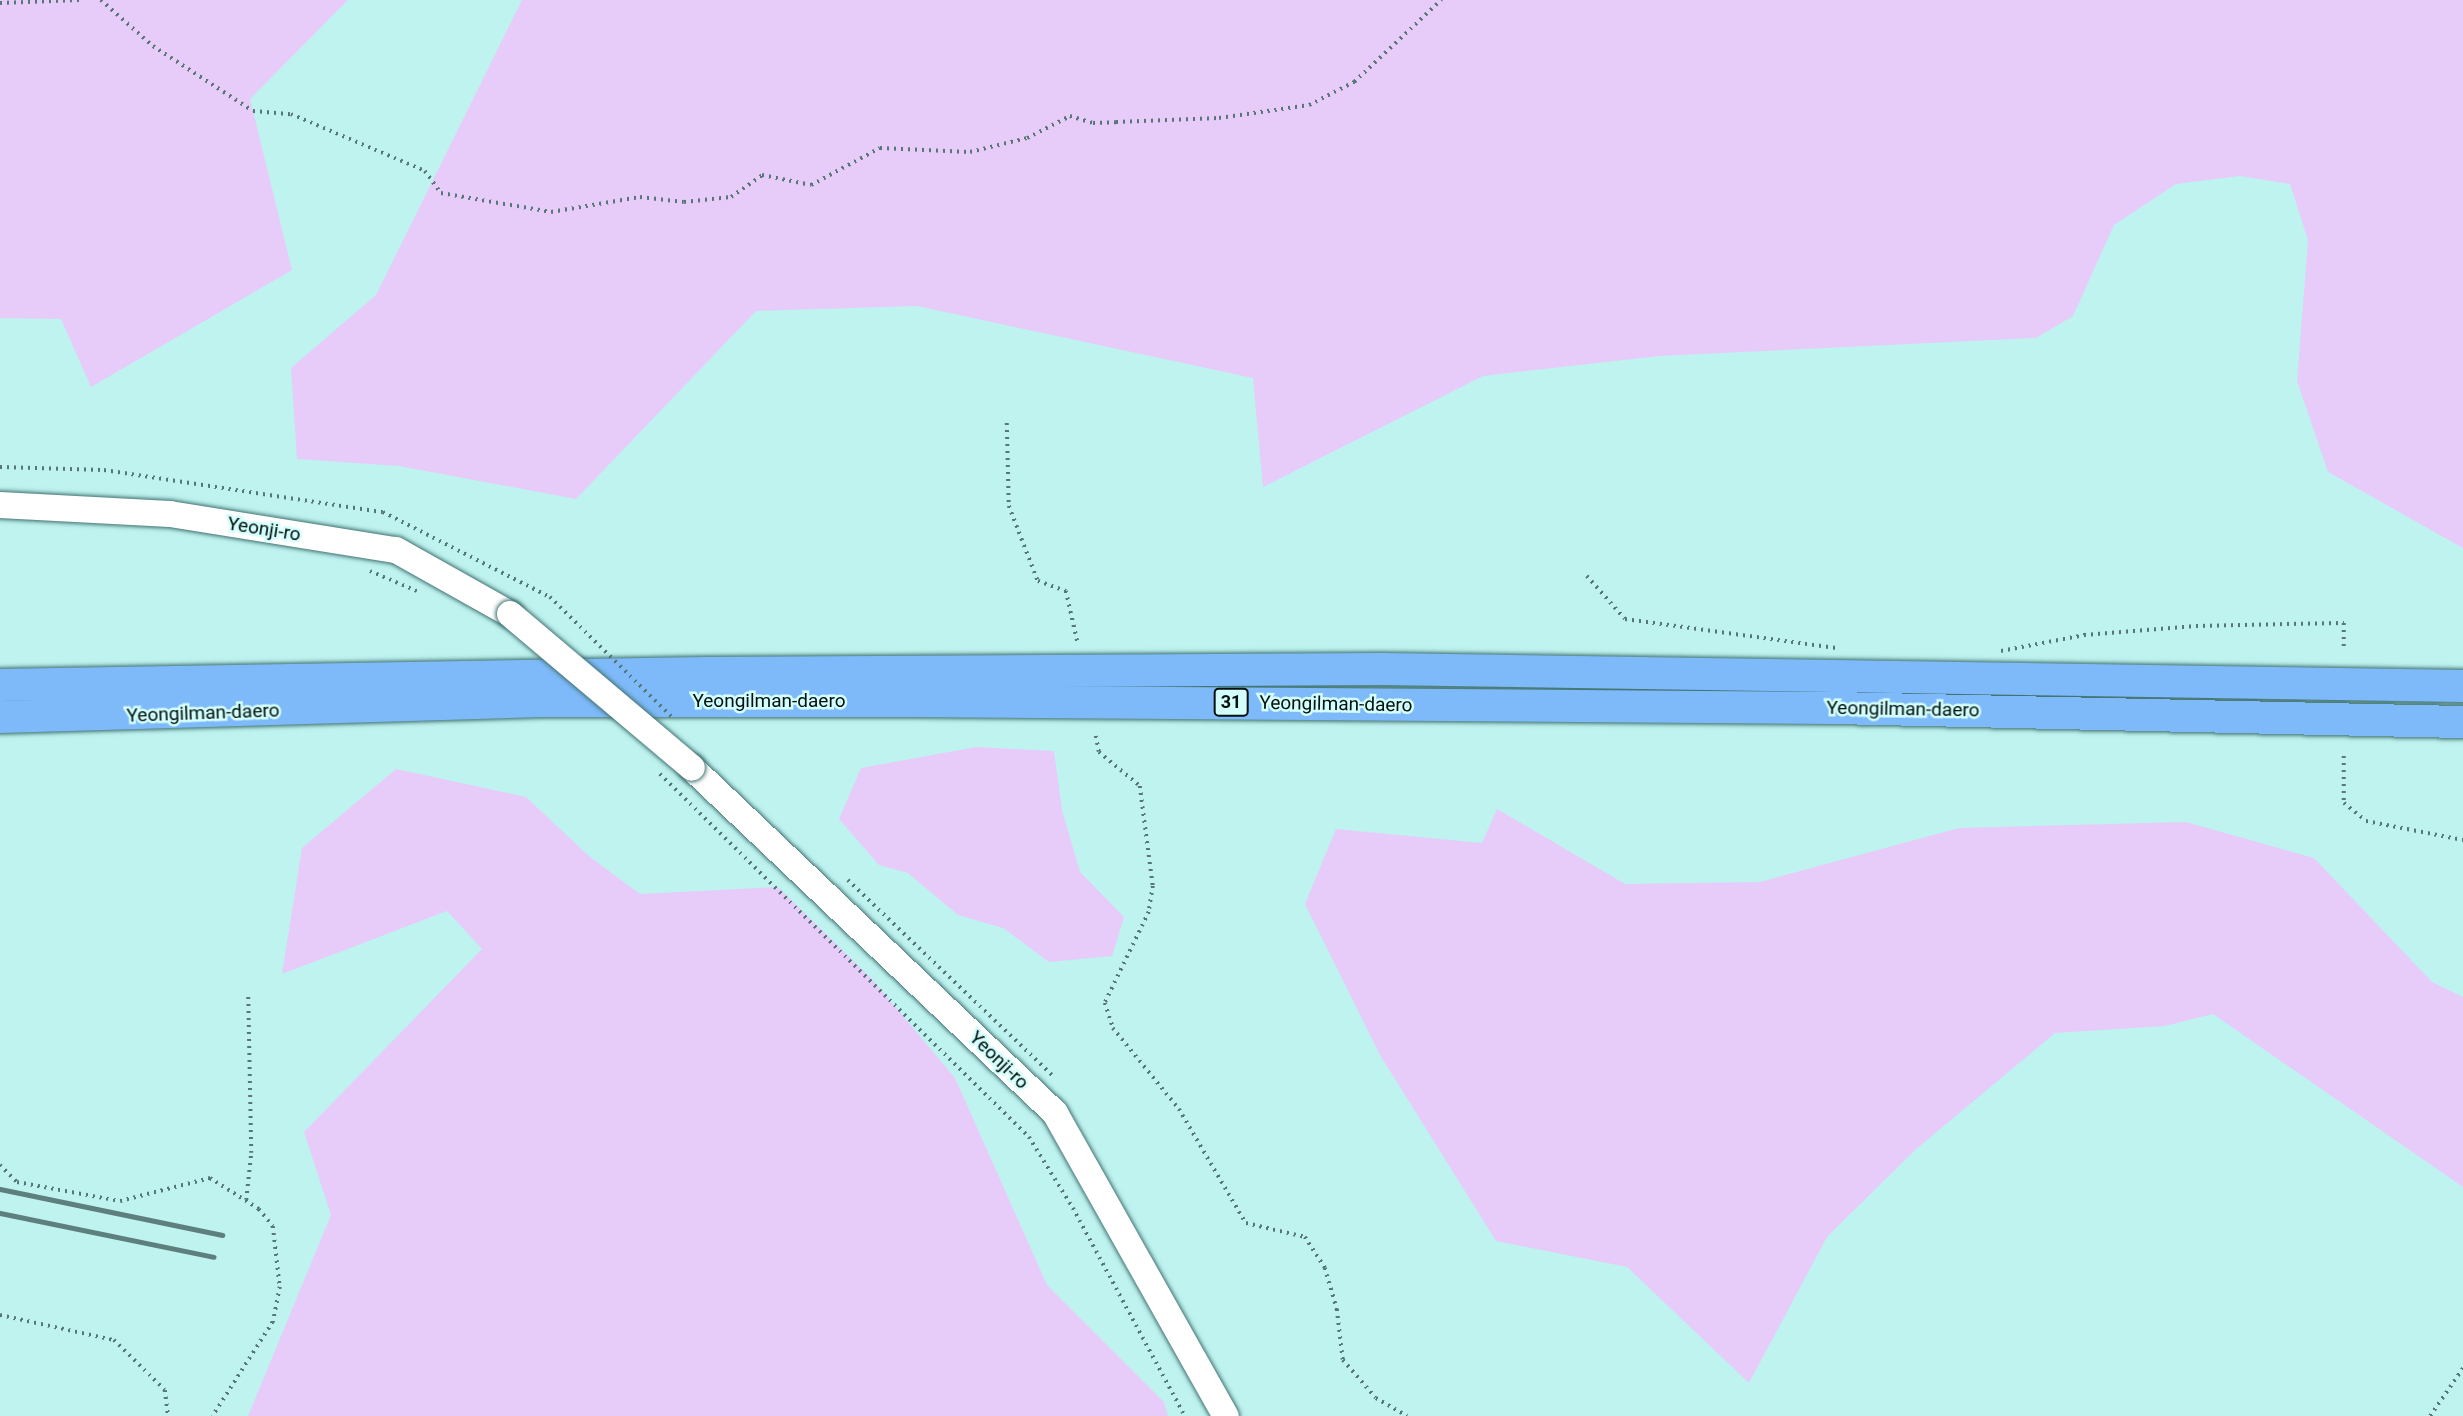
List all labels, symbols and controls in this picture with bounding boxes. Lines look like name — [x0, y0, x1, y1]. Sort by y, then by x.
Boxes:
street label: Yeonji-ro — [226, 512, 302, 546]
road number: 31 — [1214, 688, 1248, 716]
street label: Yeongilman-daero — [692, 690, 846, 712]
street label: Yeongilman-daero — [1259, 691, 1413, 717]
street label: Yeongilman-daero — [1826, 696, 1980, 722]
street label: Yeongilman-daero — [126, 699, 280, 727]
street label: Yeonji-ro — [965, 1026, 1033, 1094]

